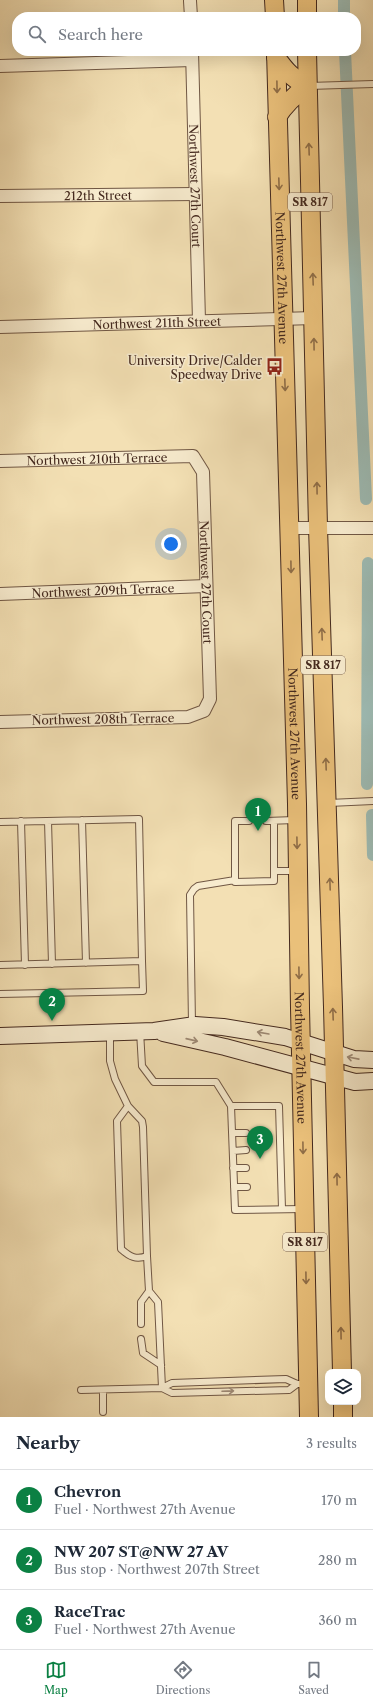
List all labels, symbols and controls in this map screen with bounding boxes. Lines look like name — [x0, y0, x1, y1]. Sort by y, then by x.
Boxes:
search box — [12, 12, 361, 56]
icon: search — [26, 23, 48, 45]
text: Search here — [58, 25, 143, 44]
one-way arrow — [273, 80, 280, 93]
street label: Northwest 27th Court — [186, 124, 205, 249]
one-way arrow — [305, 143, 313, 156]
one-way arrow — [275, 177, 283, 190]
street label: 212th Street — [64, 187, 133, 203]
road number: SR 817 — [288, 193, 332, 211]
street label: Northwest 27th Avenue — [273, 211, 292, 345]
one-way arrow — [309, 273, 317, 286]
street label: Northwest 211th Street — [92, 313, 222, 332]
one-way arrow — [311, 338, 318, 351]
place label: University Drive/Calder Speedway Drive — [128, 353, 262, 382]
bus stop icon: University Drive/Calder Speedway Drive — [265, 357, 285, 377]
one-way arrow — [281, 378, 289, 391]
street label: Northwest 210th Terrace — [26, 449, 168, 468]
one-way arrow — [313, 482, 321, 495]
street label: Northwest 27th Court — [197, 520, 216, 645]
your location — [161, 534, 181, 554]
one-way arrow — [287, 560, 294, 573]
street label: Northwest 209th Terrace — [31, 580, 175, 600]
one-way arrow — [318, 628, 325, 641]
road number: SR 817 — [301, 656, 345, 674]
street label: Northwest 27th Avenue — [286, 667, 304, 800]
street label: Northwest 208th Terrace — [32, 710, 175, 728]
one-way arrow — [322, 758, 330, 771]
pin: 1 — [245, 798, 271, 831]
one-way arrow — [293, 836, 301, 849]
one-way arrow — [326, 878, 333, 891]
one-way arrow — [295, 966, 303, 979]
pin: 2 — [39, 988, 65, 1021]
street label: Northwest 27th Avenue — [292, 991, 310, 1124]
one-way arrow — [330, 1008, 337, 1021]
one-way arrow — [257, 1029, 270, 1037]
one-way arrow — [185, 1037, 198, 1045]
one-way arrow — [347, 1054, 360, 1062]
pin: 3 — [247, 1126, 273, 1159]
one-way arrow — [299, 1141, 307, 1154]
one-way arrow — [334, 1173, 341, 1186]
road number: SR 817 — [283, 1233, 327, 1251]
one-way arrow — [302, 1271, 310, 1284]
one-way arrow — [337, 1327, 345, 1340]
map controls — [325, 1369, 361, 1405]
button: layers — [325, 1369, 361, 1405]
one-way arrow — [221, 1388, 234, 1395]
text: Nearby — [16, 1433, 80, 1453]
text: 3 results — [306, 1435, 357, 1451]
text: Chevron — [54, 1482, 121, 1501]
text: 1 — [26, 1492, 32, 1508]
text: 170 m — [321, 1492, 357, 1508]
text: Fuel · Northwest 27th Avenue — [54, 1501, 236, 1517]
text: NW 207 ST@NW 27 AV — [54, 1542, 228, 1561]
text: 2 — [25, 1552, 33, 1568]
text: 280 m — [318, 1552, 357, 1568]
text: Bus stop · Northwest 207th Street — [54, 1561, 260, 1577]
text: RaceTrac — [54, 1602, 125, 1621]
text: 3 — [25, 1612, 33, 1628]
text: 360 m — [318, 1612, 357, 1628]
text: Fuel · Northwest 27th Avenue — [54, 1621, 236, 1637]
tab: Map — [44, 1659, 68, 1697]
tab: Directions — [156, 1659, 210, 1697]
tab: Saved — [298, 1659, 329, 1697]

